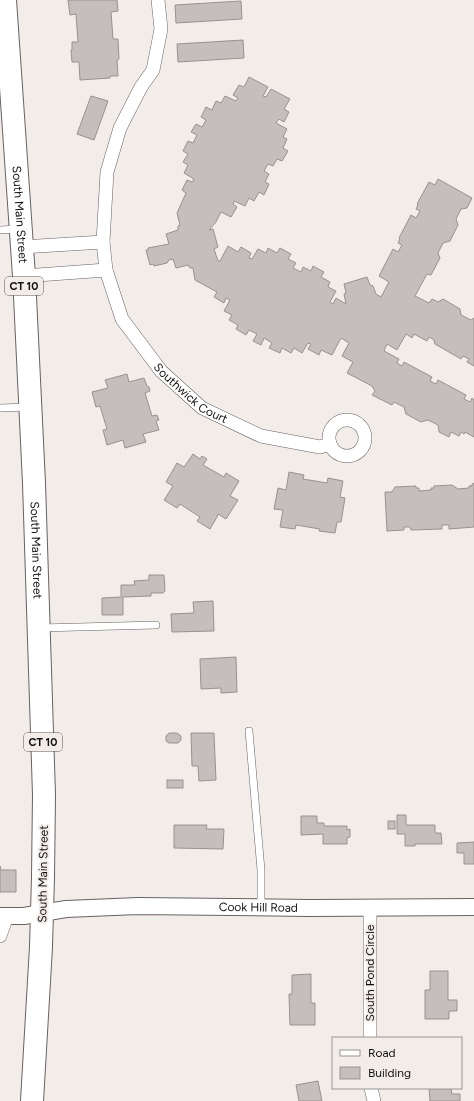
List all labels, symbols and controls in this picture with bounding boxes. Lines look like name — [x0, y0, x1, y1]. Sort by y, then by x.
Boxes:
street label: South Main Street — [9, 165, 30, 264]
road number: CT 10 — [5, 277, 43, 295]
street label: Southwick Court — [151, 361, 230, 426]
street label: South Main Street — [28, 501, 45, 600]
road number: CT 10 — [24, 733, 62, 751]
street label: South Main Street — [35, 825, 51, 923]
street label: Cook Hill Road — [219, 900, 298, 915]
street label: South Pond Circle — [363, 924, 377, 1021]
legend — [332, 1037, 462, 1089]
text: Road — [368, 1046, 396, 1060]
text: Building — [368, 1066, 411, 1080]

